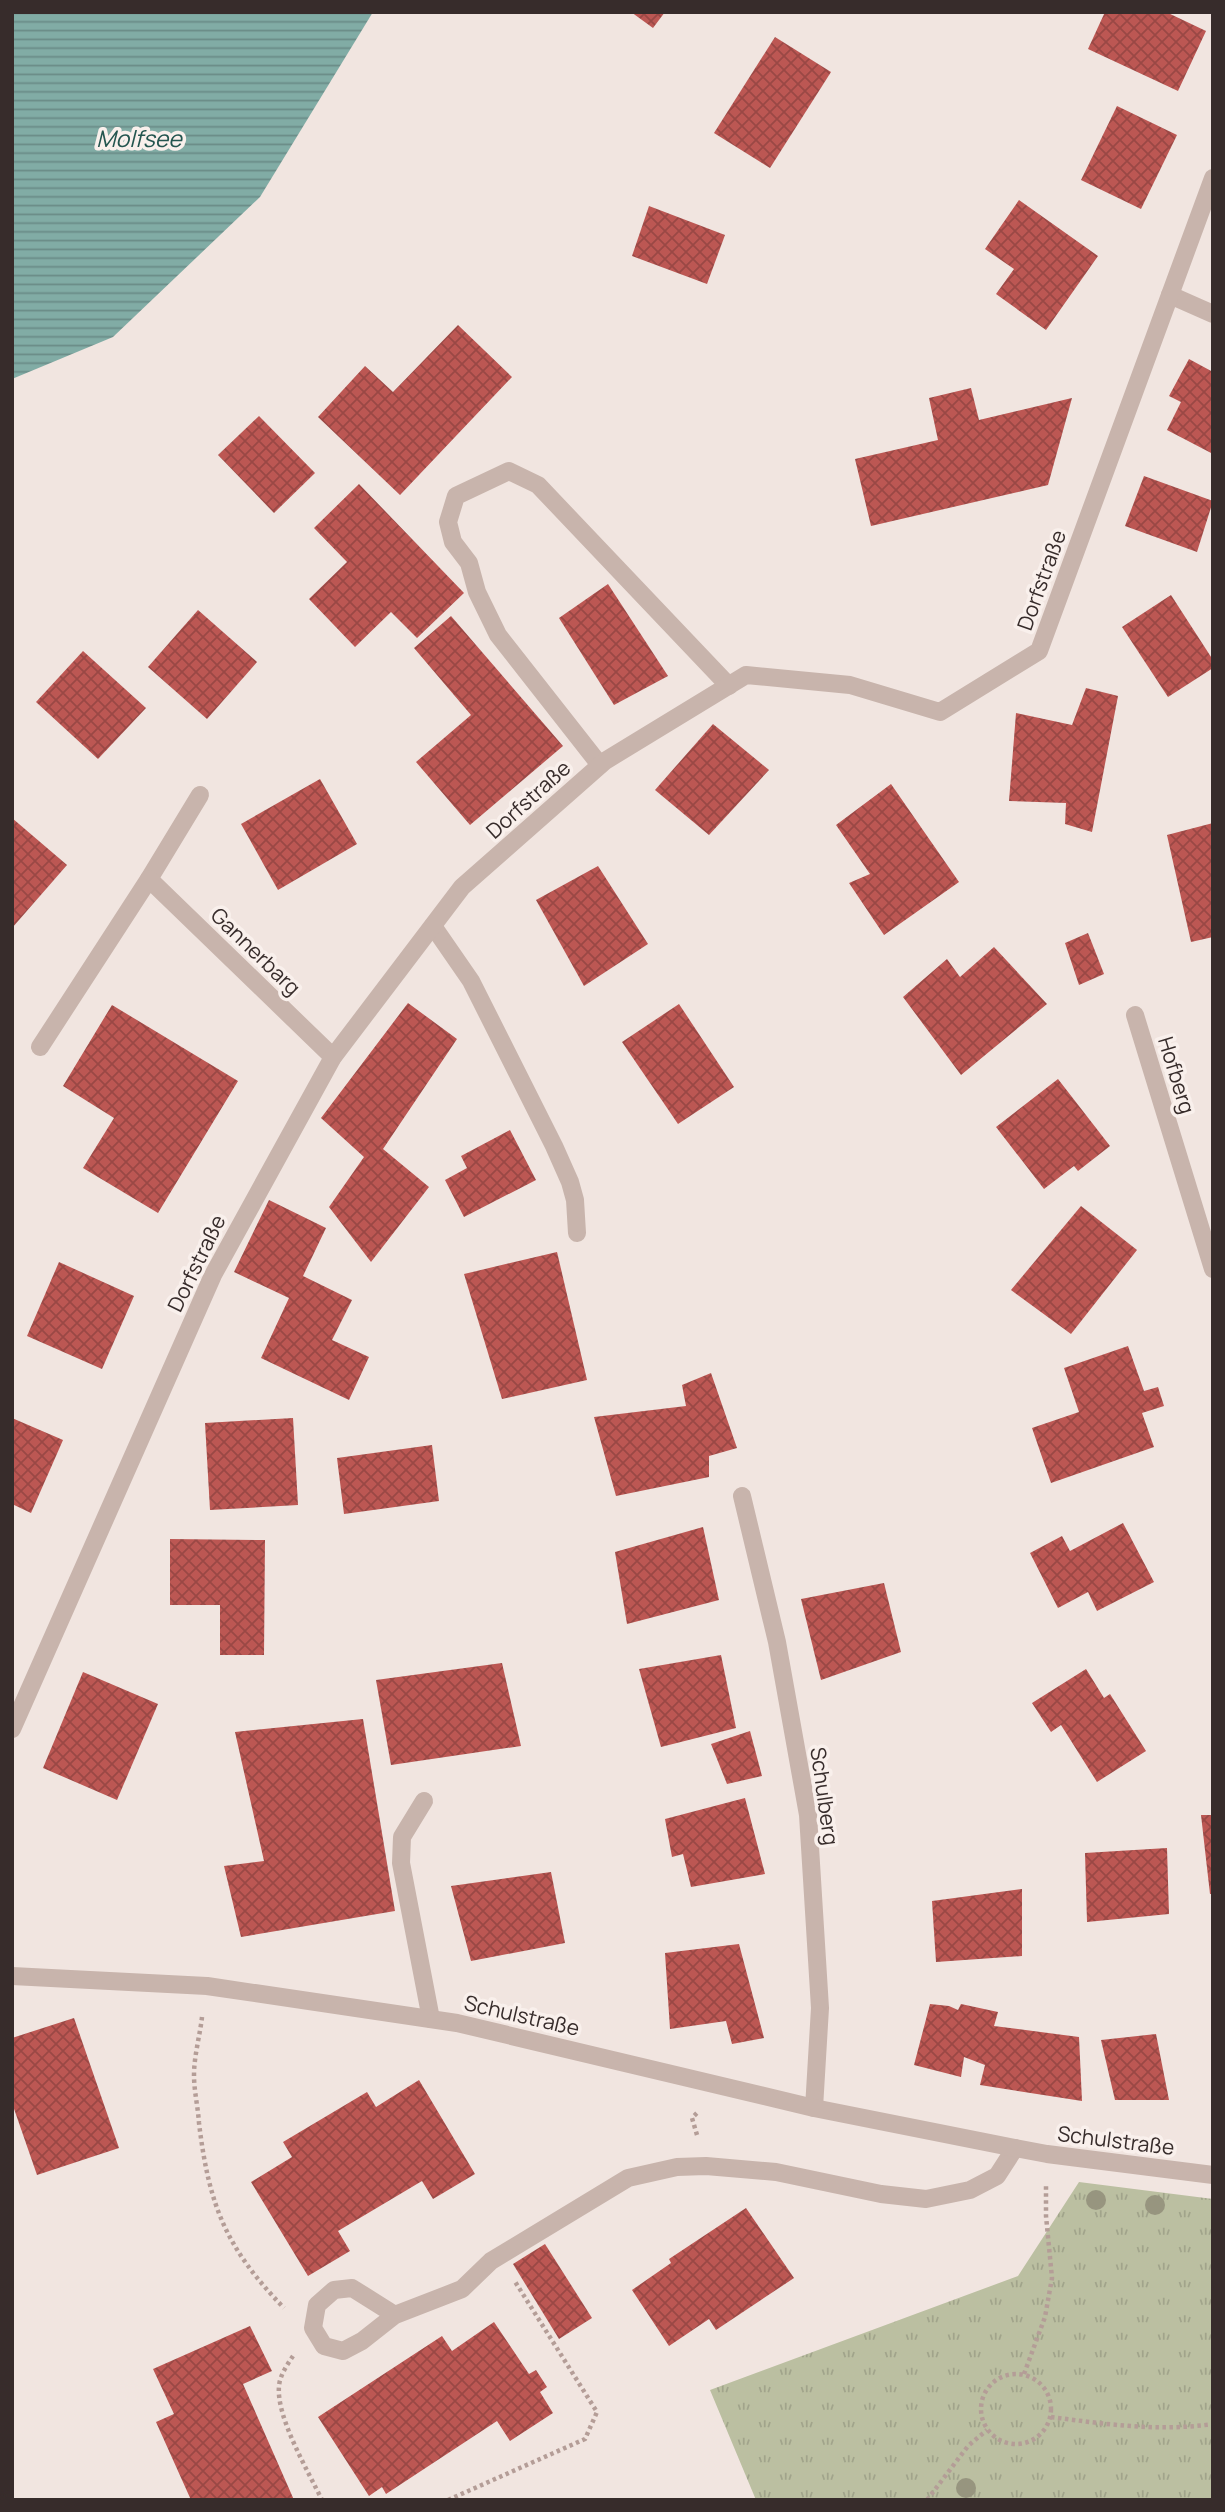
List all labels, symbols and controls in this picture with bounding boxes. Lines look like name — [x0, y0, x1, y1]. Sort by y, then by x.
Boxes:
water label: Molfsee — [96, 122, 183, 154]
street label: Dorfstraße — [1010, 526, 1072, 634]
street label: Dorfstraße — [480, 754, 576, 844]
street label: Gannerbarg — [205, 901, 307, 1001]
street label: Hofberg — [1152, 1033, 1202, 1117]
street label: Dorfstraße — [160, 1210, 232, 1316]
street label: Schulberg — [804, 1745, 846, 1847]
street label: Schulstraße — [462, 1988, 582, 2042]
street label: Schulstraße — [1056, 2119, 1176, 2161]

